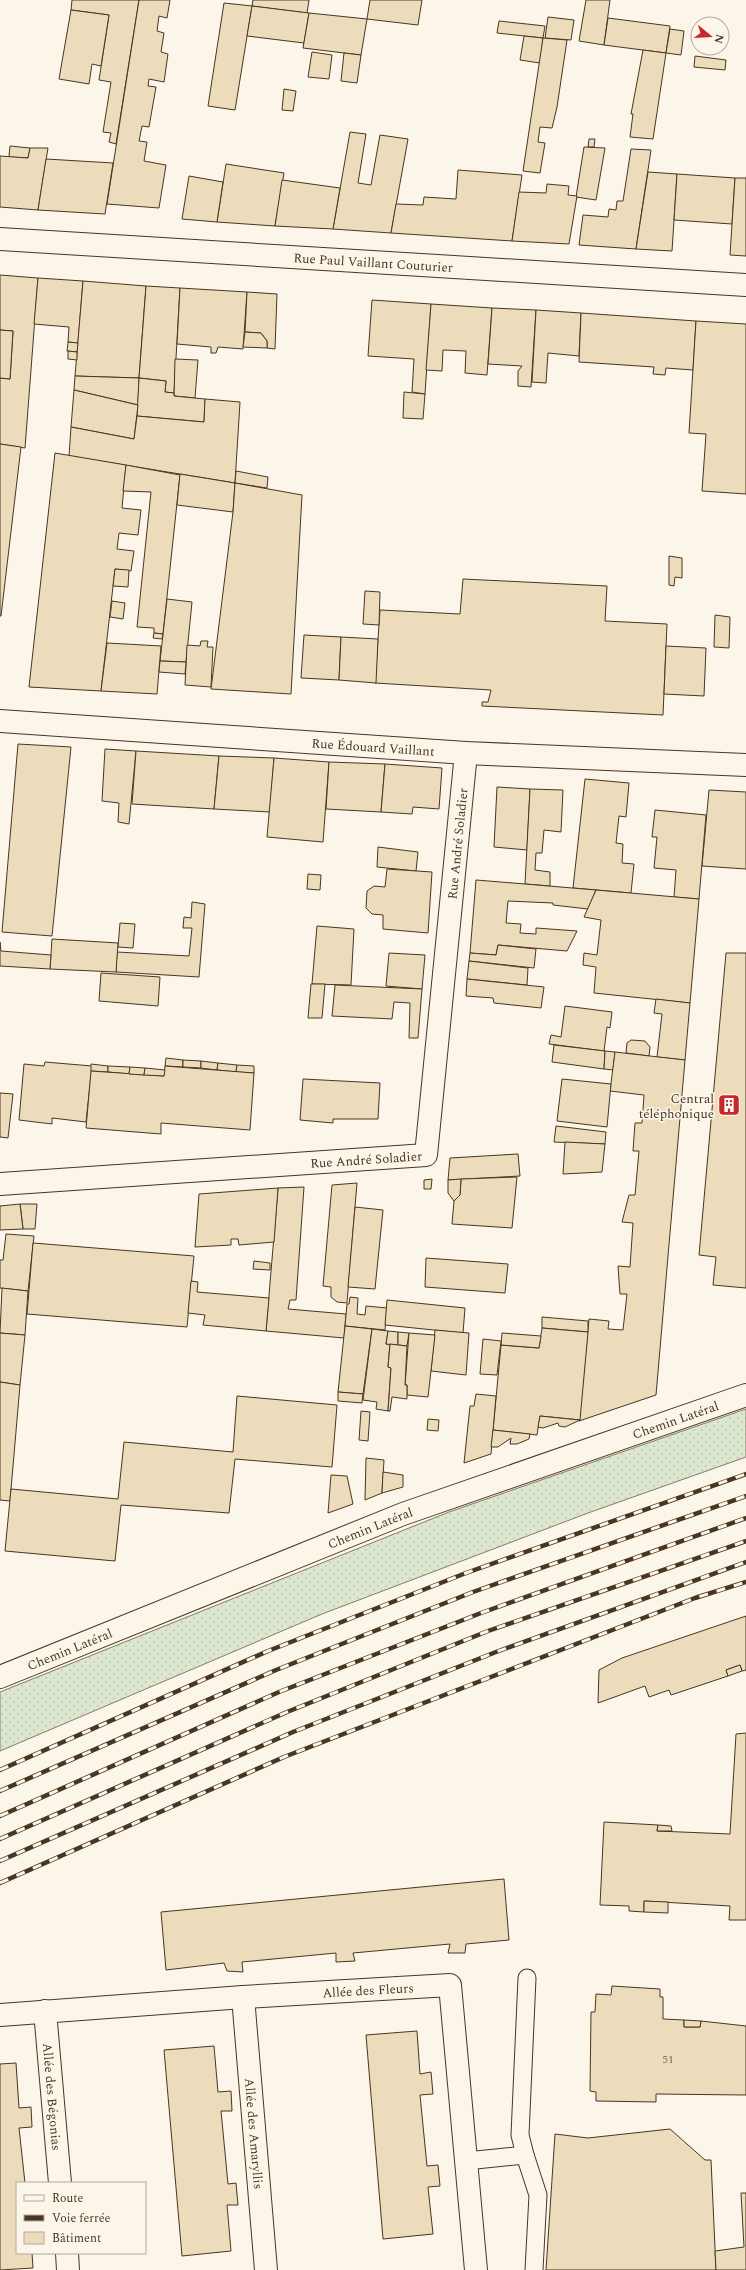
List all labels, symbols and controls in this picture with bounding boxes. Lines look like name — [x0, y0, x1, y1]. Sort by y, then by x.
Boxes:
north arrow — [690, 16, 730, 56]
text: N — [710, 32, 729, 46]
street label: Rue Paul Vaillant Couturier — [293, 248, 453, 278]
street label: Rue Édouard Vaillant — [311, 733, 436, 762]
street label: Rue André Soladier — [442, 787, 473, 900]
place label: Central téléphonique — [639, 1089, 714, 1124]
building icon: Central téléphonique — [716, 1092, 742, 1118]
street label: Rue André Soladier — [310, 1146, 423, 1174]
street label: Chemin Latéral — [630, 1396, 722, 1445]
street label: Chemin Latéral — [325, 1502, 416, 1555]
street label: Chemin Latéral — [24, 1624, 116, 1676]
street label: Allée des Fleurs — [322, 1978, 414, 2003]
street label: Allée des Bégonias — [37, 2042, 66, 2151]
house number: 51 — [663, 2051, 674, 2068]
street label: Allée des Amaryllis — [239, 2077, 268, 2190]
legend — [16, 2182, 146, 2254]
text: Route — [52, 2189, 83, 2208]
text: Voie ferrée — [52, 2209, 111, 2228]
text: Bâtiment — [52, 2229, 101, 2248]

